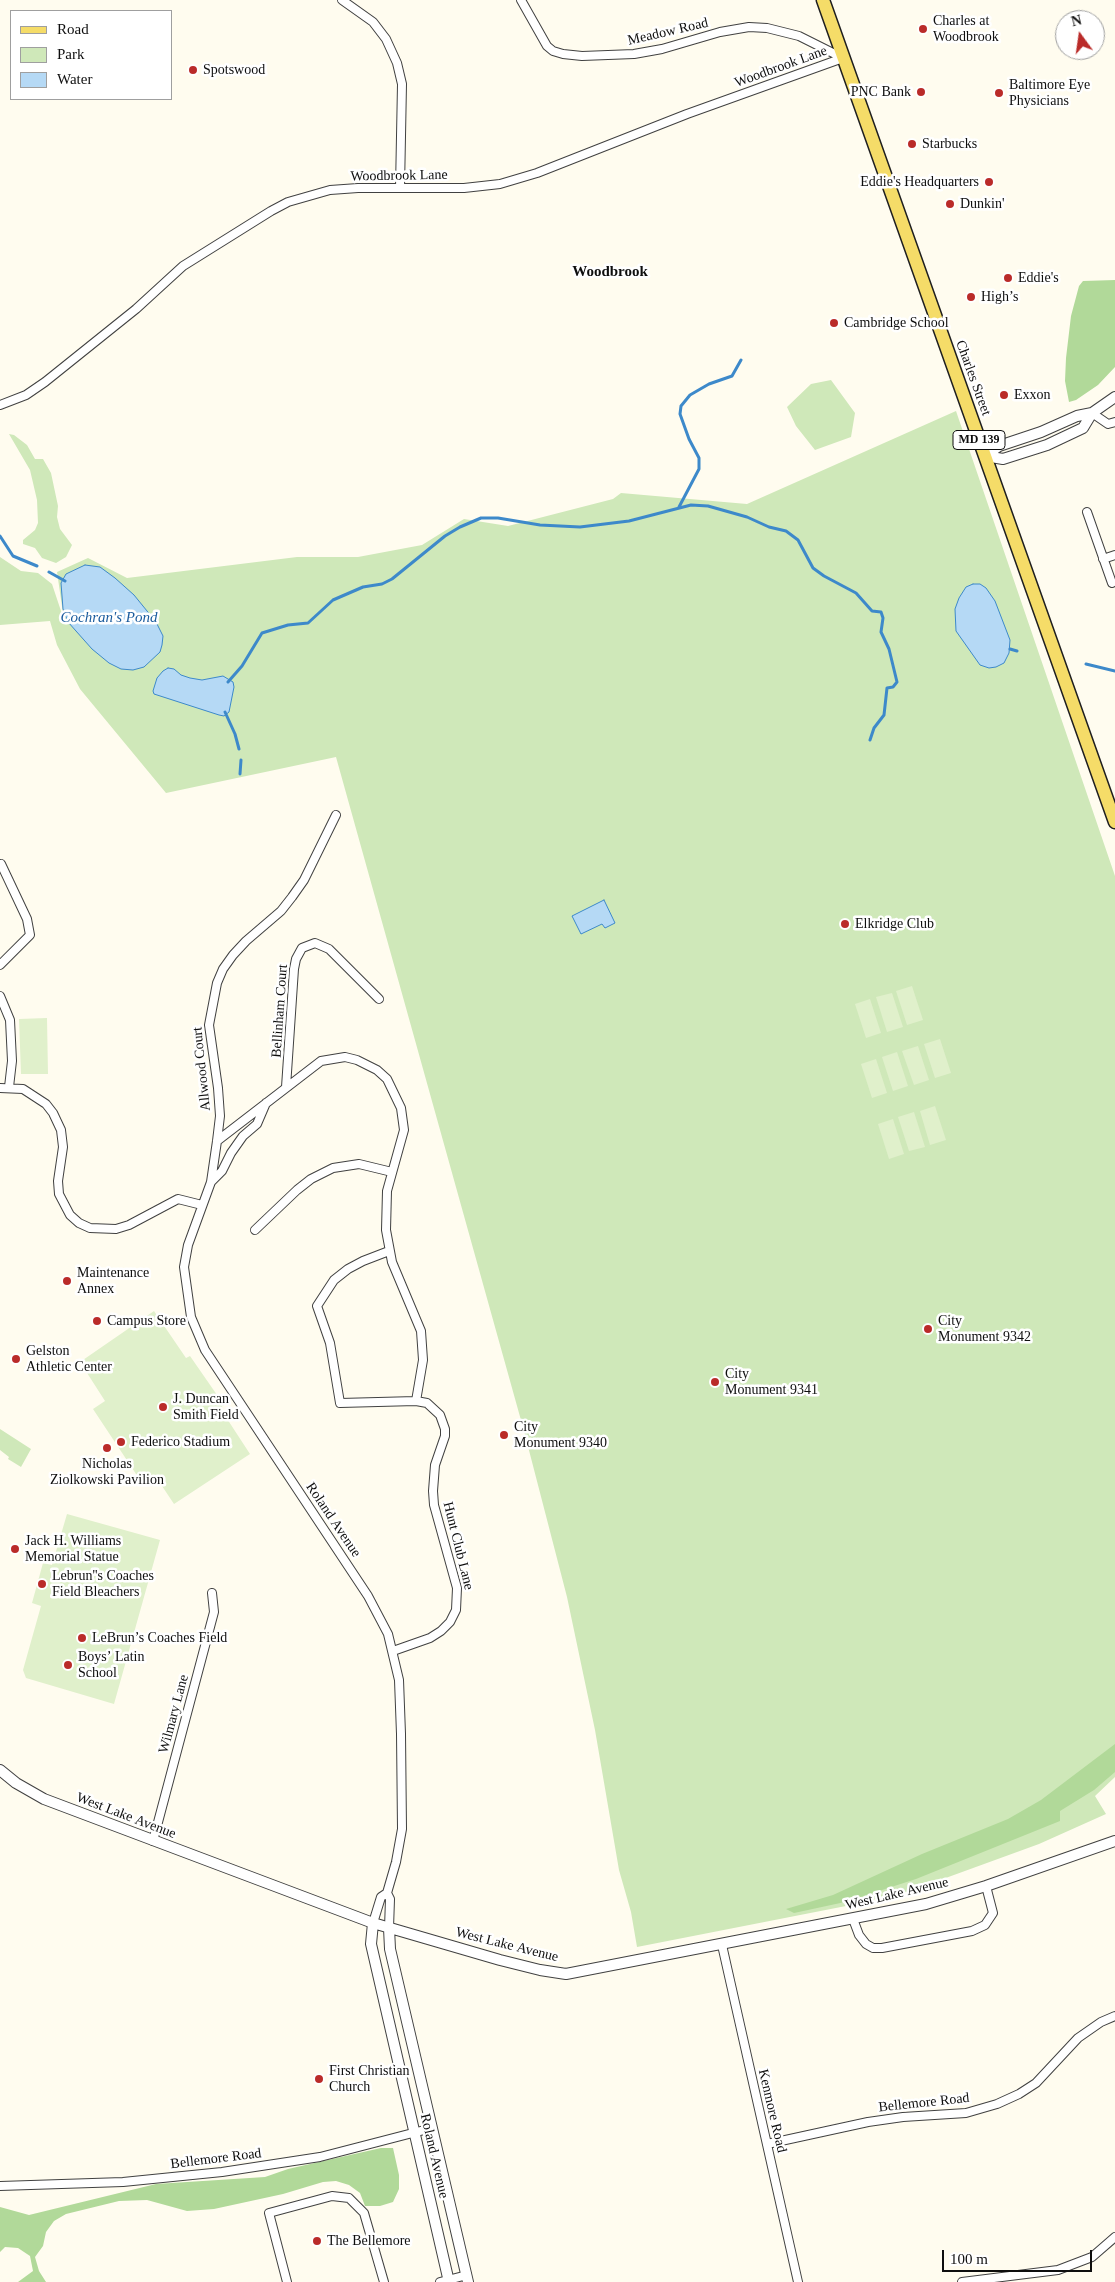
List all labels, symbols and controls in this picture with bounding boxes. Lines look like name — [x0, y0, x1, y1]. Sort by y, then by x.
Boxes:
legend — [10, 10, 172, 100]
north arrow — [1055, 10, 1105, 60]
text: N — [1070, 12, 1083, 29]
place label: Charles at Woodbrook — [933, 13, 999, 46]
street label: Meadow Road — [626, 15, 710, 49]
text: Road — [57, 21, 89, 37]
marker: Charles at Woodbrook — [917, 23, 929, 35]
street label: Woodbrook Lane — [732, 42, 830, 92]
text: Park — [57, 46, 85, 62]
place label: Spotswood — [203, 62, 265, 78]
marker: Spotswood — [187, 64, 199, 76]
text: Water — [57, 71, 92, 87]
place label: Baltimore Eye Physicians — [1009, 77, 1090, 110]
place label: PNC Bank — [851, 84, 911, 100]
marker: PNC Bank — [915, 86, 927, 98]
marker: Baltimore Eye Physicians — [993, 87, 1005, 99]
place label: Starbucks — [922, 136, 977, 152]
marker: Starbucks — [906, 138, 918, 150]
street label: Woodbrook Lane — [350, 167, 448, 185]
place label: Eddie's Headquarters — [860, 174, 979, 190]
marker: Eddie's Headquarters — [983, 176, 995, 188]
place label: Dunkin' — [960, 196, 1005, 212]
marker: Dunkin' — [944, 198, 956, 210]
district label: Woodbrook — [572, 263, 648, 281]
place label: Eddie's — [1018, 270, 1059, 286]
marker: Eddie's — [1002, 272, 1014, 284]
place label: High’s — [981, 289, 1018, 305]
marker: High’s — [965, 291, 977, 303]
place label: Cambridge School — [844, 315, 949, 331]
marker: Cambridge School — [828, 317, 840, 329]
street label: Charles Street — [952, 338, 994, 418]
place label: Exxon — [1014, 387, 1051, 403]
marker: Exxon — [998, 389, 1010, 401]
road number: MD 139 — [953, 430, 1005, 450]
water label: Cochran's Pond — [61, 609, 157, 627]
place label: Elkridge Club — [855, 916, 934, 932]
marker: Elkridge Club — [839, 918, 851, 930]
street label: Bellinham Court — [268, 964, 292, 1058]
street label: Allwood Court — [189, 1026, 215, 1112]
place label: Maintenance Annex — [77, 1265, 149, 1298]
marker: Maintenance Annex — [61, 1275, 73, 1287]
place label: Campus Store — [107, 1313, 186, 1329]
place label: City Monument 9342 — [938, 1313, 1031, 1345]
marker: Campus Store — [91, 1315, 103, 1327]
marker: City Monument 9342 — [922, 1323, 934, 1335]
place label: Gelston Athletic Center — [26, 1343, 112, 1375]
marker: Gelston Athletic Center — [10, 1353, 22, 1365]
place label: City Monument 9341 — [725, 1366, 818, 1398]
marker: City Monument 9341 — [709, 1376, 721, 1388]
place label: J. Duncan Smith Field — [173, 1391, 239, 1424]
marker: J. Duncan Smith Field — [157, 1401, 169, 1413]
place label: City Monument 9340 — [514, 1419, 607, 1451]
marker: City Monument 9340 — [498, 1429, 510, 1441]
place label: Federico Stadium — [131, 1434, 230, 1450]
marker: Federico Stadium — [115, 1436, 127, 1448]
marker: Nicholas Ziolkowski Pavilion — [101, 1442, 113, 1454]
place label: Nicholas Ziolkowski Pavilion — [50, 1456, 164, 1488]
street label: Roland Avenue — [302, 1479, 364, 1561]
street label: Hunt Club Lane — [439, 1500, 477, 1592]
place label: Jack H. Williams Memorial Statue — [25, 1533, 121, 1565]
marker: Jack H. Williams Memorial Statue — [9, 1543, 21, 1555]
place label: Lebrun''s Coaches Field Bleachers — [52, 1568, 154, 1600]
marker: Lebrun''s Coaches Field Bleachers — [36, 1578, 48, 1590]
place label: LeBrun’s Coaches Field — [92, 1630, 227, 1646]
marker: LeBrun’s Coaches Field — [76, 1632, 88, 1644]
place label: Boys’ Latin School — [78, 1649, 144, 1681]
marker: Boys’ Latin School — [62, 1659, 74, 1671]
street label: Wilmary Lane — [155, 1673, 193, 1755]
street label: West Lake Avenue — [74, 1789, 178, 1843]
street label: West Lake Avenue — [844, 1874, 950, 1914]
street label: West Lake Avenue — [454, 1924, 560, 1966]
place label: First Christian Church — [329, 2063, 410, 2096]
street label: Kenmore Road — [754, 2068, 790, 2154]
marker: First Christian Church — [313, 2073, 325, 2085]
street label: Bellemore Road — [878, 2090, 970, 2116]
street label: Roland Avenue — [416, 2112, 452, 2200]
street label: Bellemore Road — [170, 2145, 262, 2173]
place label: The Bellemore — [327, 2233, 411, 2249]
marker: The Bellemore — [311, 2235, 323, 2247]
scale bar — [945, 2240, 1095, 2272]
text: 100 m — [950, 2251, 988, 2267]

